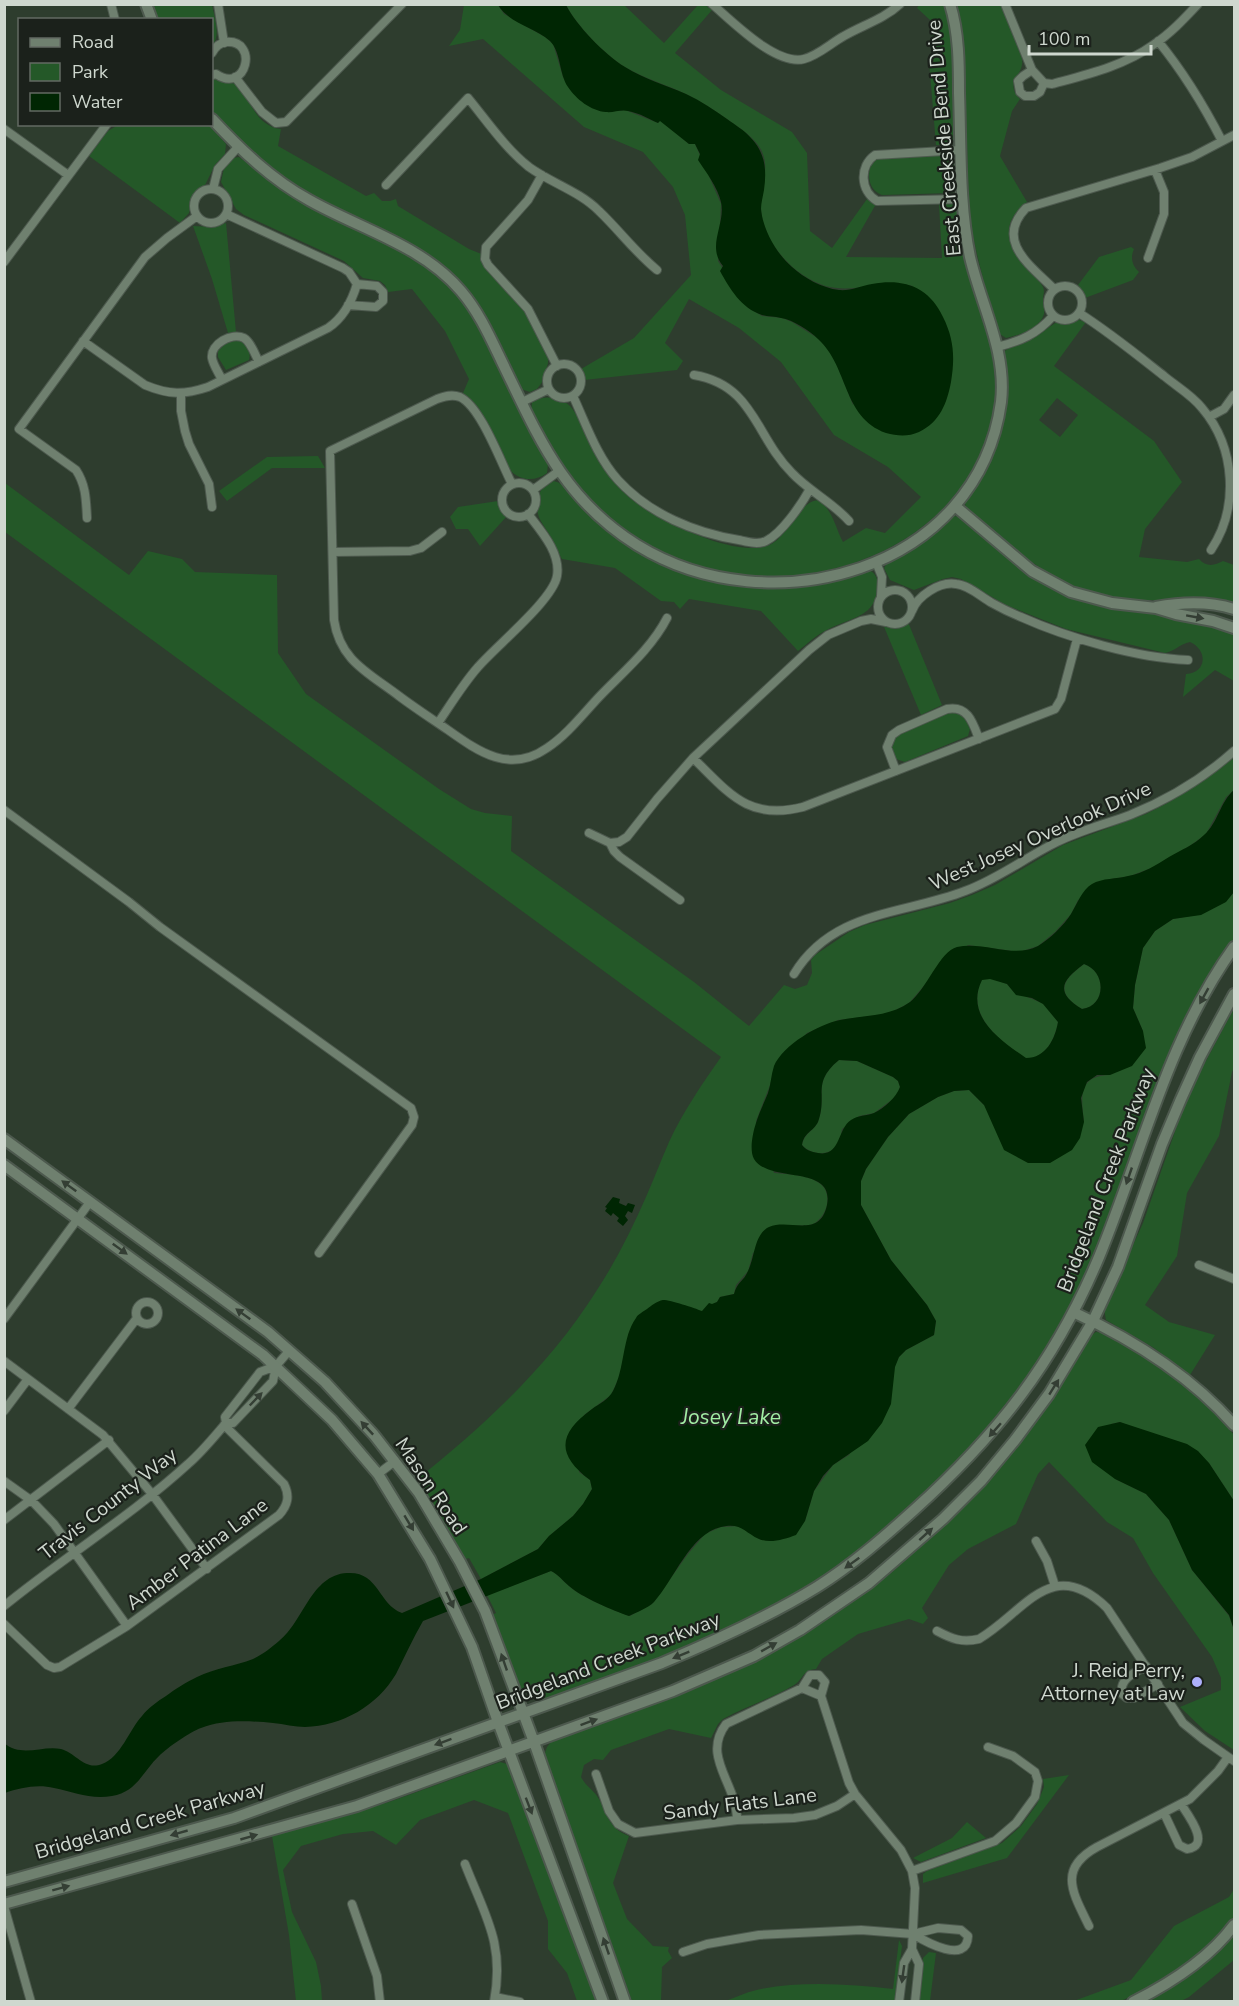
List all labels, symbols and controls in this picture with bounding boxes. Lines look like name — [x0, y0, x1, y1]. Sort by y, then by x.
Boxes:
legend — [18, 18, 213, 126]
scale bar — [1029, 18, 1150, 56]
street label: East Creekside Bend Drive — [920, 19, 968, 257]
text: 100 m — [1038, 27, 1090, 51]
text: Road — [72, 30, 114, 54]
text: Park — [72, 60, 109, 84]
text: Water — [72, 90, 123, 114]
one-way arrow — [1186, 613, 1205, 622]
street label: West Josey Overlook Drive — [925, 775, 1155, 897]
one-way arrow — [1199, 988, 1209, 1005]
street label: Bridgeland Creek Parkway — [1051, 1063, 1161, 1296]
one-way arrow — [1123, 1167, 1133, 1185]
one-way arrow — [62, 1180, 78, 1192]
one-way arrow — [111, 1243, 127, 1255]
one-way arrow — [236, 1308, 252, 1320]
one-way arrow — [1048, 1379, 1059, 1395]
one-way arrow — [249, 1392, 262, 1407]
water label: Josey Lake — [680, 1403, 781, 1431]
one-way arrow — [361, 1421, 375, 1435]
one-way arrow — [989, 1422, 1002, 1437]
street label: Mason Road — [389, 1432, 473, 1540]
street label: Travis County Way — [33, 1441, 183, 1566]
street label: Amber Patina Lane — [120, 1492, 274, 1616]
one-way arrow — [404, 1515, 414, 1532]
one-way arrow — [919, 1527, 934, 1541]
one-way arrow — [845, 1556, 860, 1568]
one-way arrow — [446, 1592, 455, 1609]
street label: Bridgeland Creek Parkway — [492, 1606, 725, 1716]
one-way arrow — [760, 1643, 777, 1653]
one-way arrow — [672, 1651, 690, 1660]
one-way arrow — [499, 1653, 509, 1671]
place label: J. Reid Perry, Attorney at Law — [1041, 1657, 1185, 1707]
marker: J. Reid Perry, Attorney at Law — [1190, 1675, 1204, 1689]
one-way arrow — [580, 1717, 598, 1726]
one-way arrow — [434, 1738, 452, 1748]
street label: Bridgeland Creek Parkway — [32, 1774, 269, 1866]
street label: Sandy Flats Lane — [662, 1781, 818, 1827]
one-way arrow — [525, 1797, 534, 1815]
one-way arrow — [170, 1829, 188, 1838]
one-way arrow — [240, 1832, 258, 1841]
one-way arrow — [52, 1883, 70, 1893]
one-way arrow — [601, 1937, 610, 1955]
one-way arrow — [898, 1965, 907, 1984]

